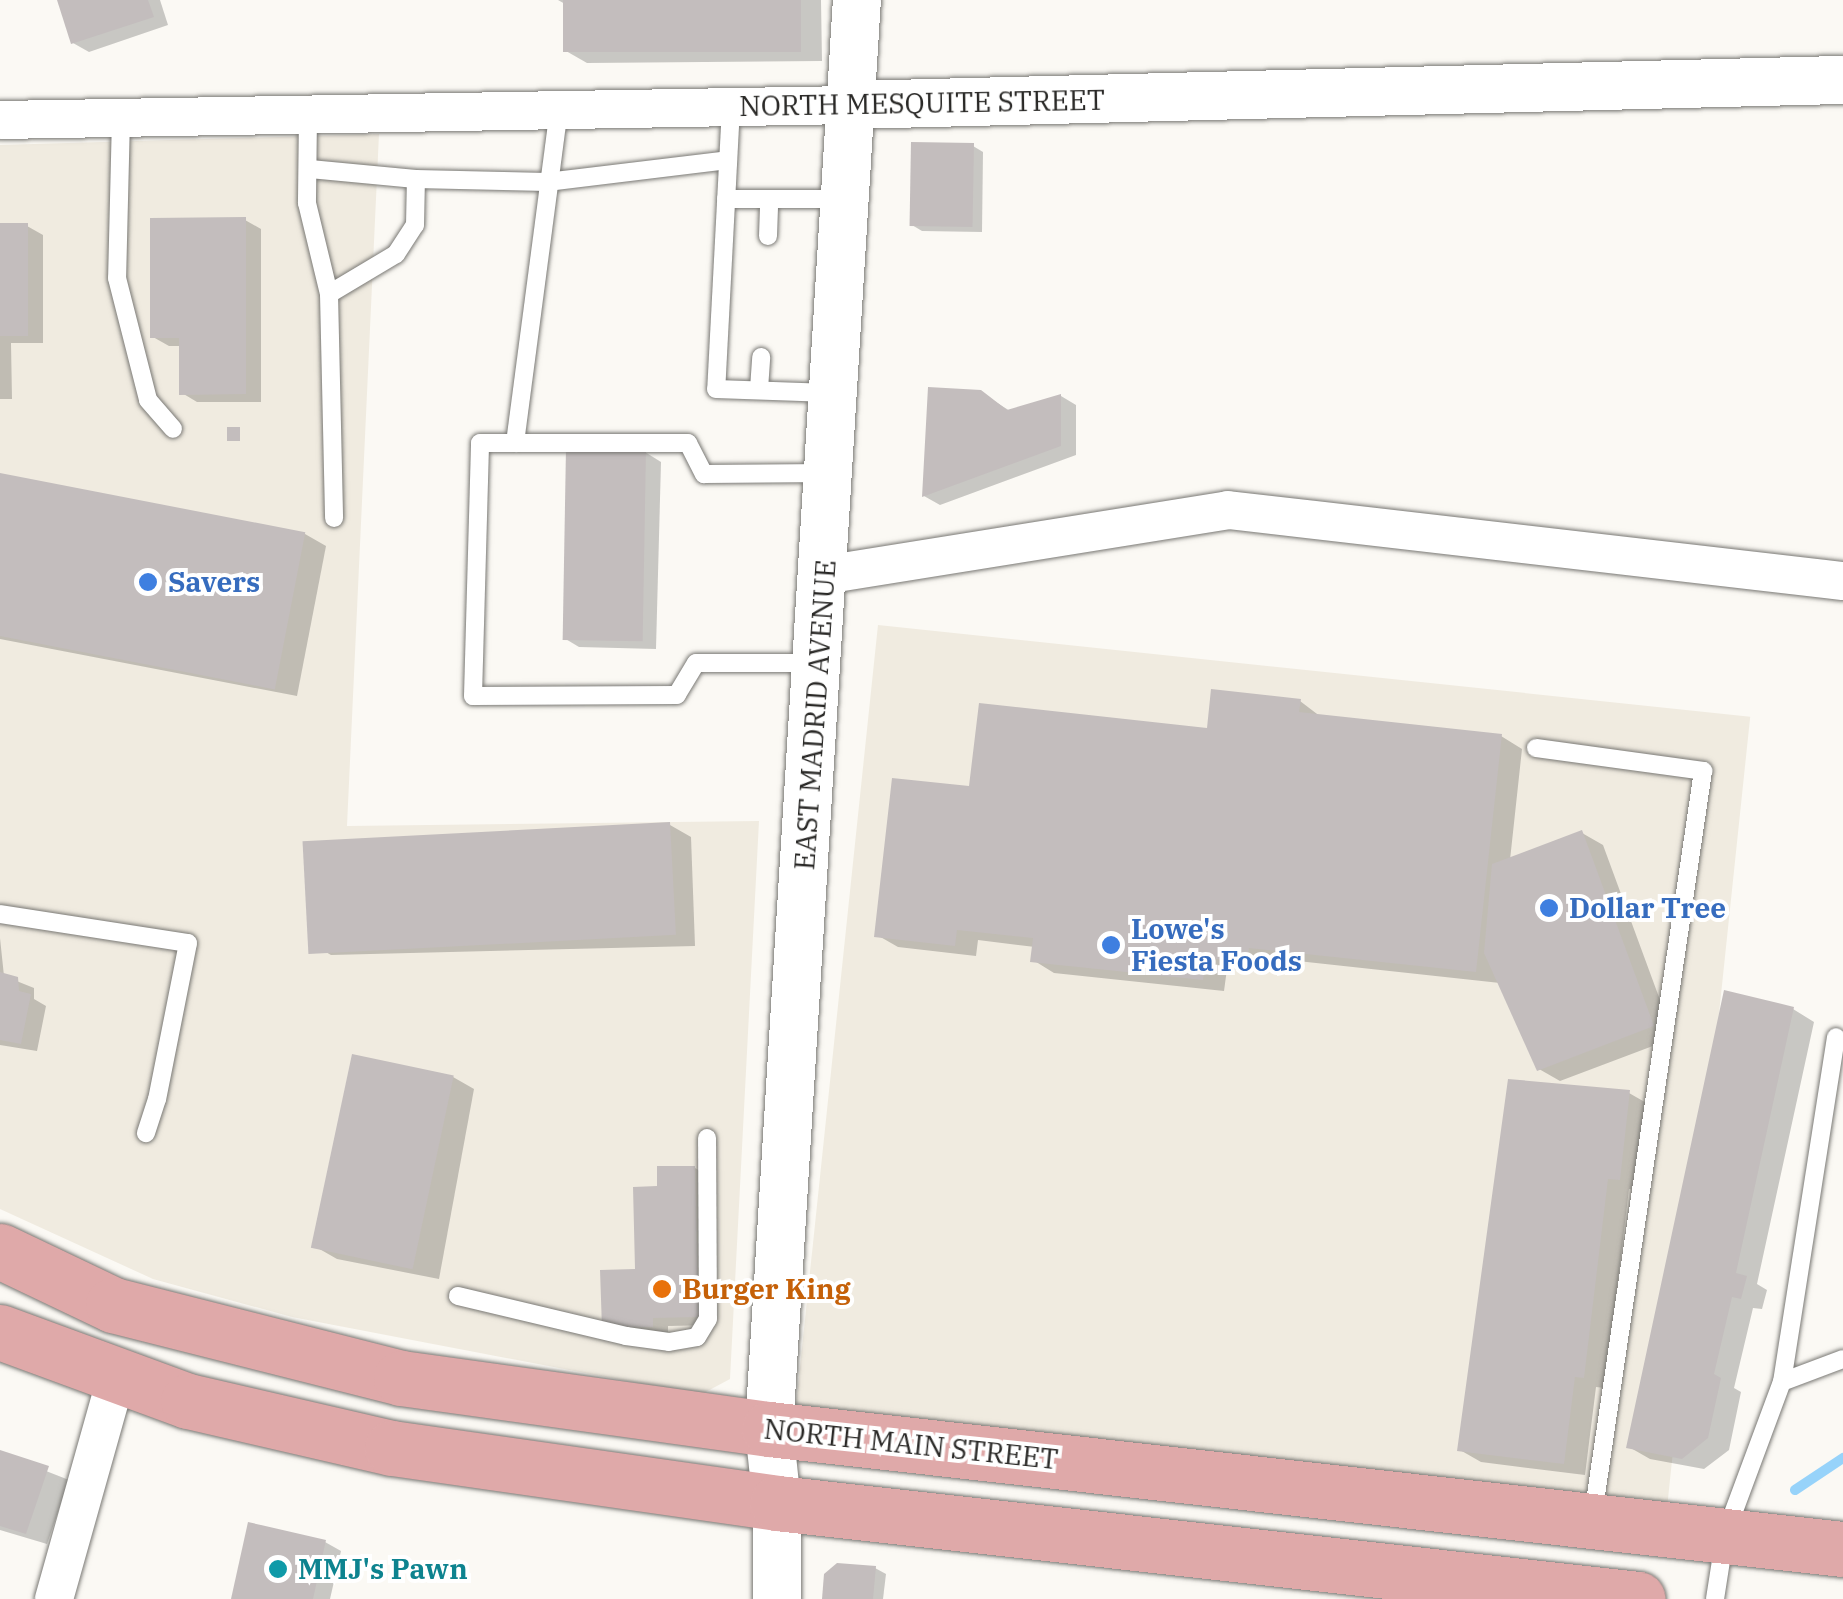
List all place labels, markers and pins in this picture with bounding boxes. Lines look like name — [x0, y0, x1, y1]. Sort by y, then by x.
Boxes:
place label: Savers — [168, 565, 260, 599]
marker: Savers — [137, 571, 159, 593]
place label: Dollar Tree — [1569, 891, 1726, 925]
marker: Dollar Tree — [1538, 897, 1560, 919]
place label: Lowe's Fiesta Foods — [1131, 912, 1302, 978]
marker: Lowe's Fiesta Foods — [1100, 934, 1122, 956]
place label: Burger King — [682, 1272, 851, 1306]
marker: Burger King — [651, 1278, 673, 1300]
place label: MMJ's Pawn — [298, 1552, 468, 1586]
marker: MMJ's Pawn — [267, 1558, 289, 1580]

